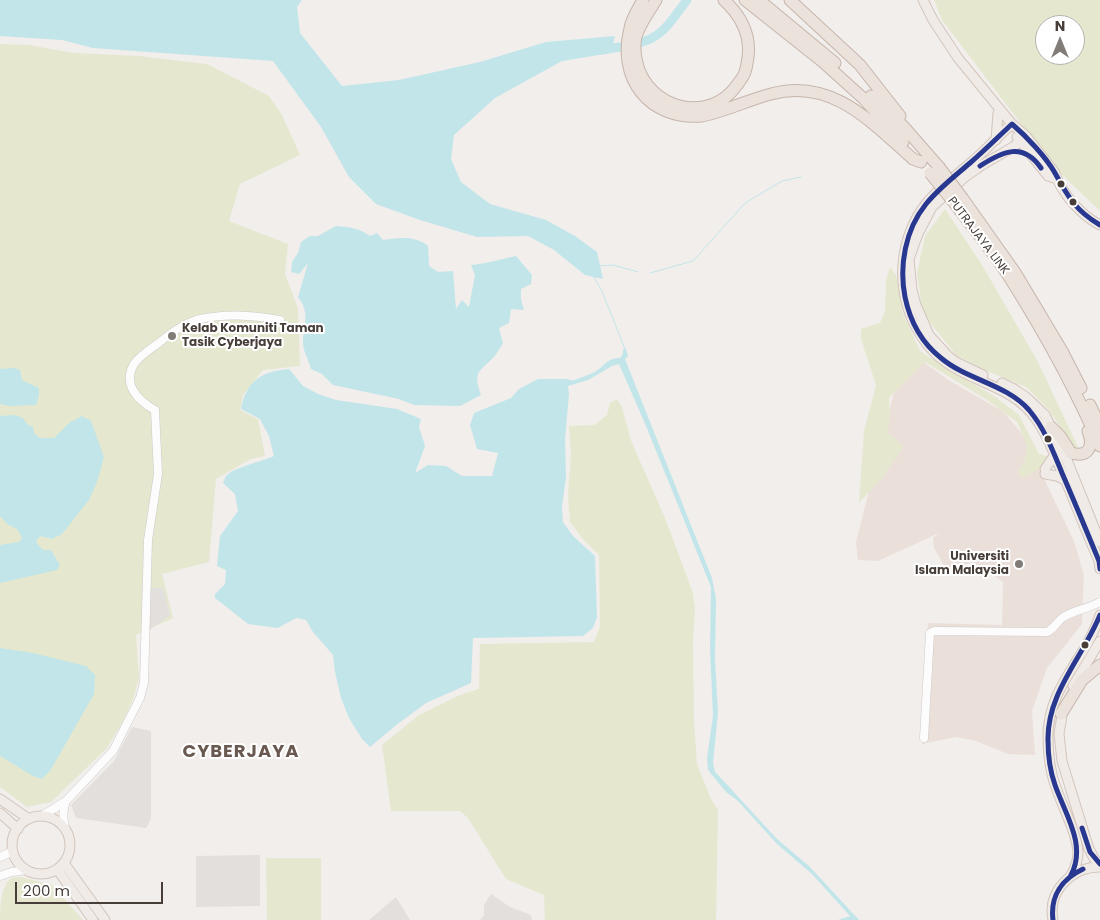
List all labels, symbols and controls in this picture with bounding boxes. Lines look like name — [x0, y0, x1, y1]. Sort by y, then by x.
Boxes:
north arrow — [1035, 15, 1085, 65]
text: N — [1055, 16, 1065, 36]
unlabelled marker — [1056, 179, 1066, 189]
street label: PUTRAJAYA LINK — [944, 194, 1012, 278]
unlabelled marker — [1068, 197, 1078, 207]
place label: Kelab Komuniti Taman Tasik Cyberjaya — [182, 322, 324, 350]
marker: Kelab Komuniti Taman Tasik Cyberjaya — [166, 330, 178, 342]
unlabelled marker — [1043, 434, 1053, 444]
place label: Universiti Islam Malaysia — [915, 550, 1009, 578]
marker: Universiti Islam Malaysia — [1013, 558, 1025, 570]
unlabelled marker — [1080, 640, 1090, 650]
district label: CYBERJAYA — [181, 741, 301, 763]
scale bar — [18, 872, 165, 904]
text: 200 m — [23, 880, 70, 901]

